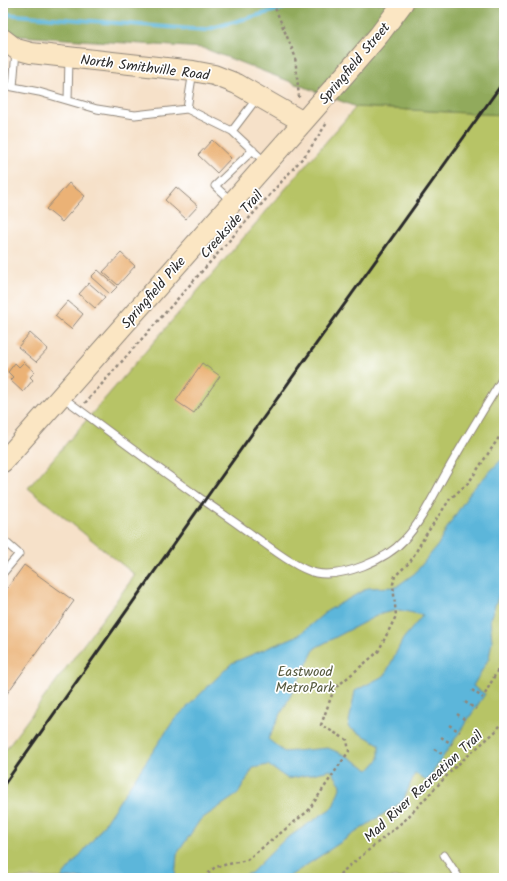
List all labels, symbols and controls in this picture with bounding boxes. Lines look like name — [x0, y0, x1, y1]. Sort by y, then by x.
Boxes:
street label: Springfield Street — [314, 17, 396, 110]
street label: North Smithville Road — [79, 49, 212, 87]
street label: Creekside Trail — [195, 185, 269, 264]
street label: Springfield Pike — [116, 251, 192, 334]
park label: Eastwood MetroPark — [275, 661, 335, 699]
street label: Mad River Recreation Trail — [359, 725, 489, 848]

